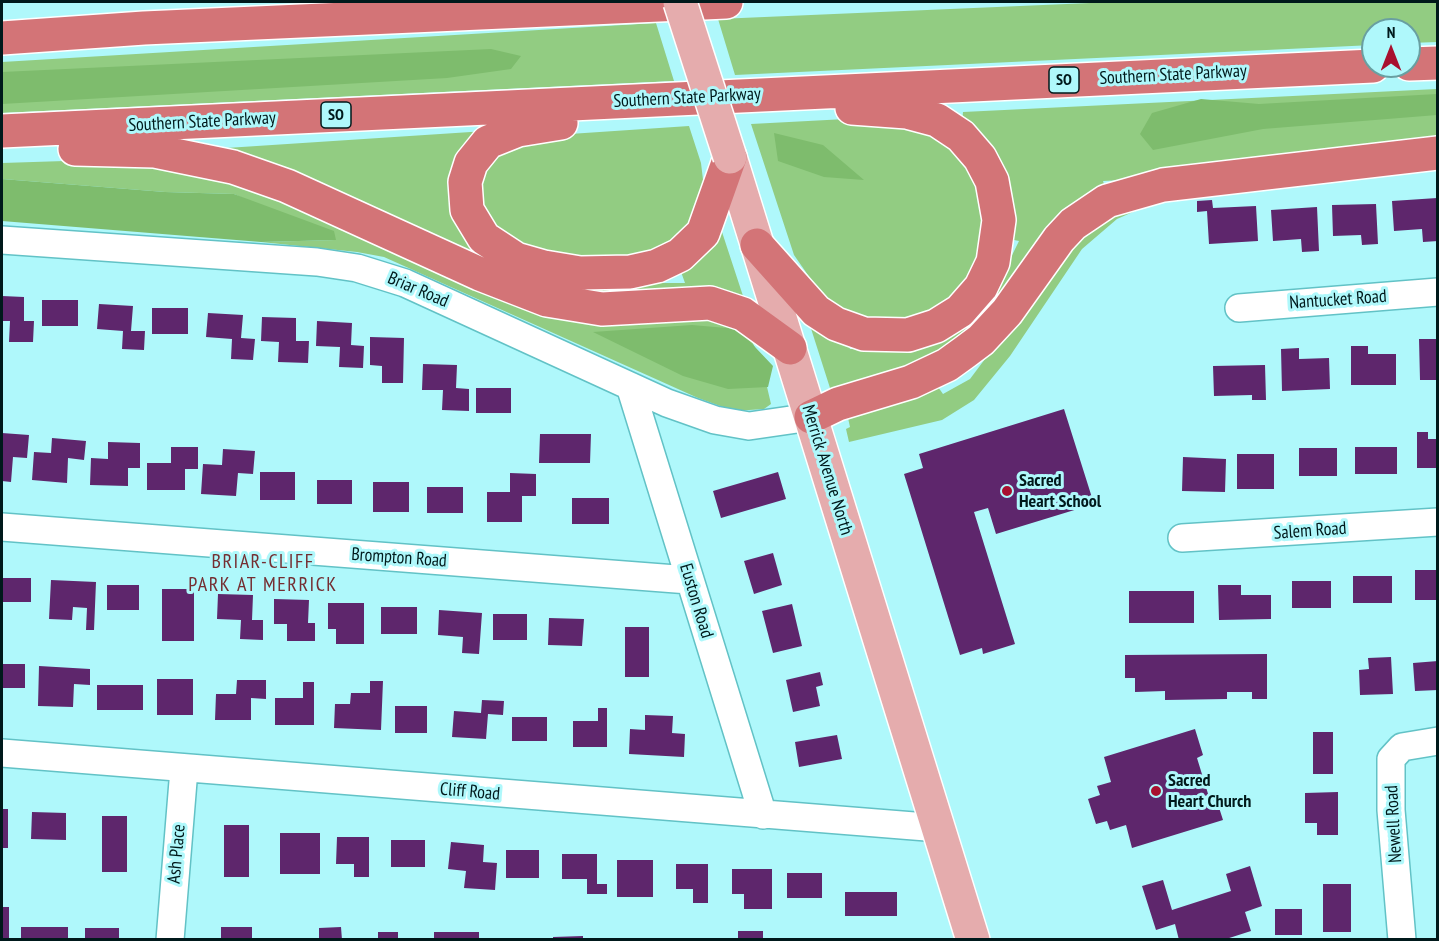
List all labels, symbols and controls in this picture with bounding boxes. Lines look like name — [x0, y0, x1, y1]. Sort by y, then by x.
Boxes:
north arrow — [1361, 18, 1421, 78]
text: N — [1387, 22, 1395, 42]
street label: Southern State Parkway — [1099, 60, 1247, 90]
road number: SO — [1049, 67, 1079, 93]
street label: Southern State Parkway — [613, 83, 761, 113]
road number: SO — [321, 102, 351, 128]
street label: Southern State Parkway — [128, 107, 276, 137]
street label: Briar Road — [384, 268, 452, 312]
street label: Nantucket Road — [1289, 286, 1387, 314]
street label: Merrick Avenue North — [797, 402, 857, 538]
place label: Sacred Heart School — [1019, 470, 1101, 512]
marker: Sacred Heart School — [1000, 484, 1014, 498]
street label: Salem Road — [1273, 518, 1347, 544]
street label: Brompton Road — [350, 544, 448, 572]
district label: BRIAR-CLIFF PARK AT MERRICK — [188, 550, 338, 597]
street label: Euston Road — [674, 561, 718, 641]
place label: Sacred Heart Church — [1168, 770, 1251, 812]
street label: Cliff Road — [439, 779, 501, 805]
marker: Sacred Heart Church — [1149, 784, 1163, 798]
street label: Newell Road — [1381, 785, 1407, 863]
street label: Ash Place — [164, 823, 190, 885]

